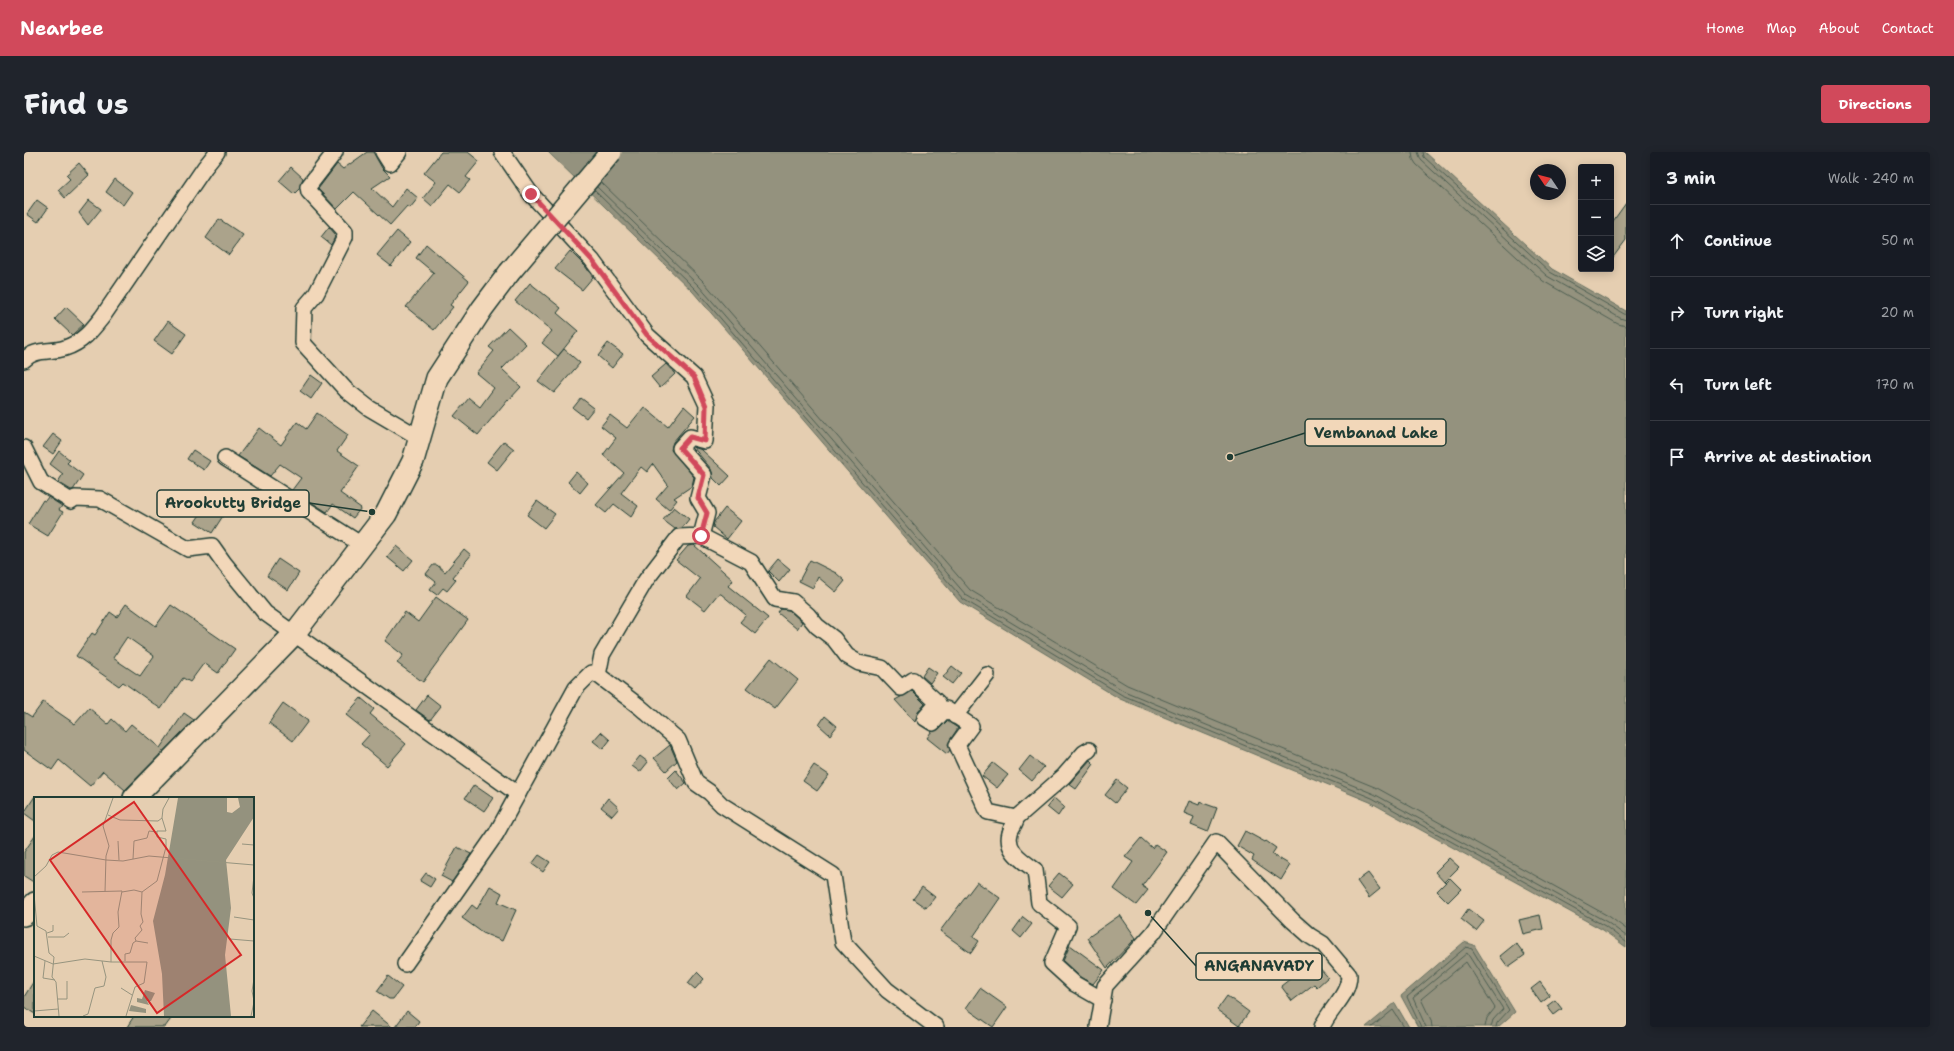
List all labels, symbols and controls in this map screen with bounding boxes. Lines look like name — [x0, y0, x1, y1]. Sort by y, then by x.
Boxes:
text: Nearbee — [20, 16, 104, 41]
text: Home — [1706, 19, 1745, 37]
text: Map — [1767, 19, 1797, 37]
text: About — [1819, 19, 1860, 37]
text: Contact — [1882, 19, 1934, 37]
text: Find us — [24, 85, 129, 123]
button: Directions — [1821, 85, 1930, 123]
north arrow — [1530, 164, 1566, 200]
map controls — [1578, 164, 1614, 272]
button: + — [1578, 164, 1614, 200]
text: 3 min — [1666, 167, 1716, 189]
text: Walk · 240 m — [1828, 170, 1914, 187]
route end — [522, 185, 540, 203]
button: − — [1578, 200, 1614, 236]
icon: ahead — [1666, 230, 1688, 252]
text: Continue — [1704, 231, 1772, 251]
text: 50 m — [1881, 232, 1914, 249]
button: layers — [1578, 236, 1614, 272]
icon: right — [1666, 302, 1688, 324]
text: Turn right — [1704, 303, 1784, 323]
text: 20 m — [1881, 304, 1914, 321]
icon: left — [1666, 374, 1688, 396]
text: Turn left — [1704, 375, 1772, 395]
text: 170 m — [1876, 376, 1914, 393]
callout: Vembanad Lake — [1305, 419, 1446, 446]
text: Vembanad Lake — [1314, 423, 1438, 443]
icon: arrive — [1666, 446, 1688, 468]
text: Arrive at destination — [1704, 447, 1872, 467]
callout: Arookutty Bridge — [157, 490, 309, 517]
text: Arookutty Bridge — [165, 493, 301, 513]
route start — [692, 527, 710, 545]
inset map — [34, 797, 254, 1017]
callout: ANGANAVADY — [1196, 953, 1322, 980]
text: ANGANAVADY — [1204, 956, 1315, 976]

